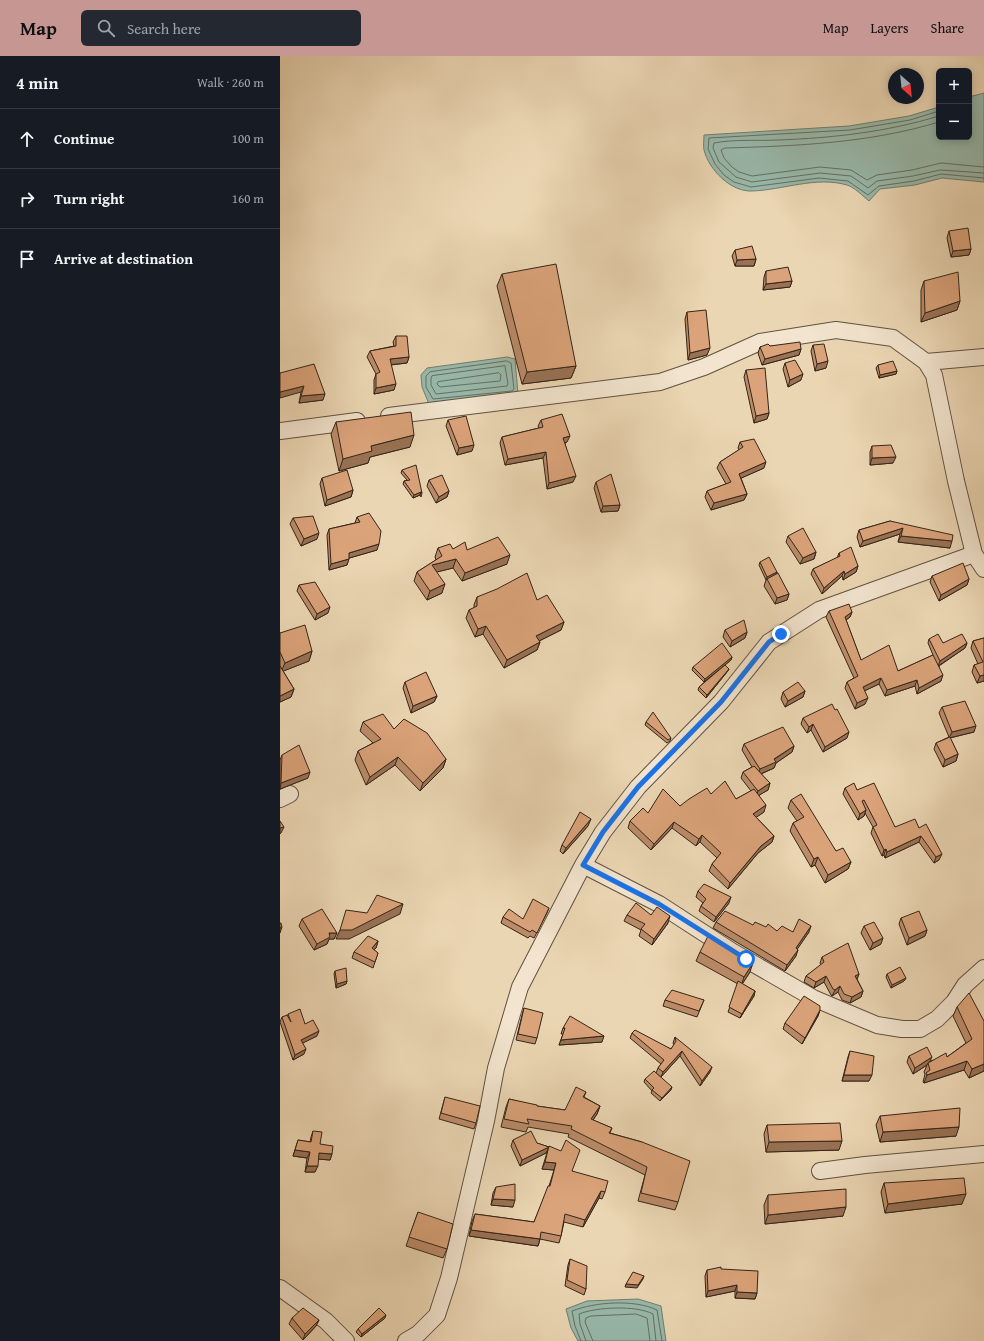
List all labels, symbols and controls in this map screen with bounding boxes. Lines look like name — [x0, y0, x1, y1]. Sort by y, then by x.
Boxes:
search box — [81, 10, 361, 46]
text: Map — [20, 14, 57, 42]
icon: search — [95, 17, 117, 39]
text: Search here — [127, 18, 201, 39]
text: Map — [823, 18, 849, 38]
text: Layers — [871, 18, 909, 38]
text: Share — [931, 18, 964, 38]
north arrow — [888, 68, 924, 104]
map controls — [936, 68, 972, 140]
button: + — [936, 68, 972, 104]
text: 4 min — [16, 70, 58, 95]
text: Walk · 260 m — [197, 73, 264, 92]
button: − — [936, 104, 972, 140]
icon: ahead — [16, 128, 38, 150]
text: Continue — [54, 128, 115, 149]
text: 100 m — [232, 129, 264, 148]
icon: right — [16, 188, 38, 210]
text: Turn right — [54, 188, 125, 209]
text: 160 m — [232, 189, 264, 208]
icon: arrive — [16, 248, 38, 270]
text: Arrive at destination — [54, 248, 193, 269]
route end — [772, 625, 790, 643]
route start — [737, 950, 755, 968]

